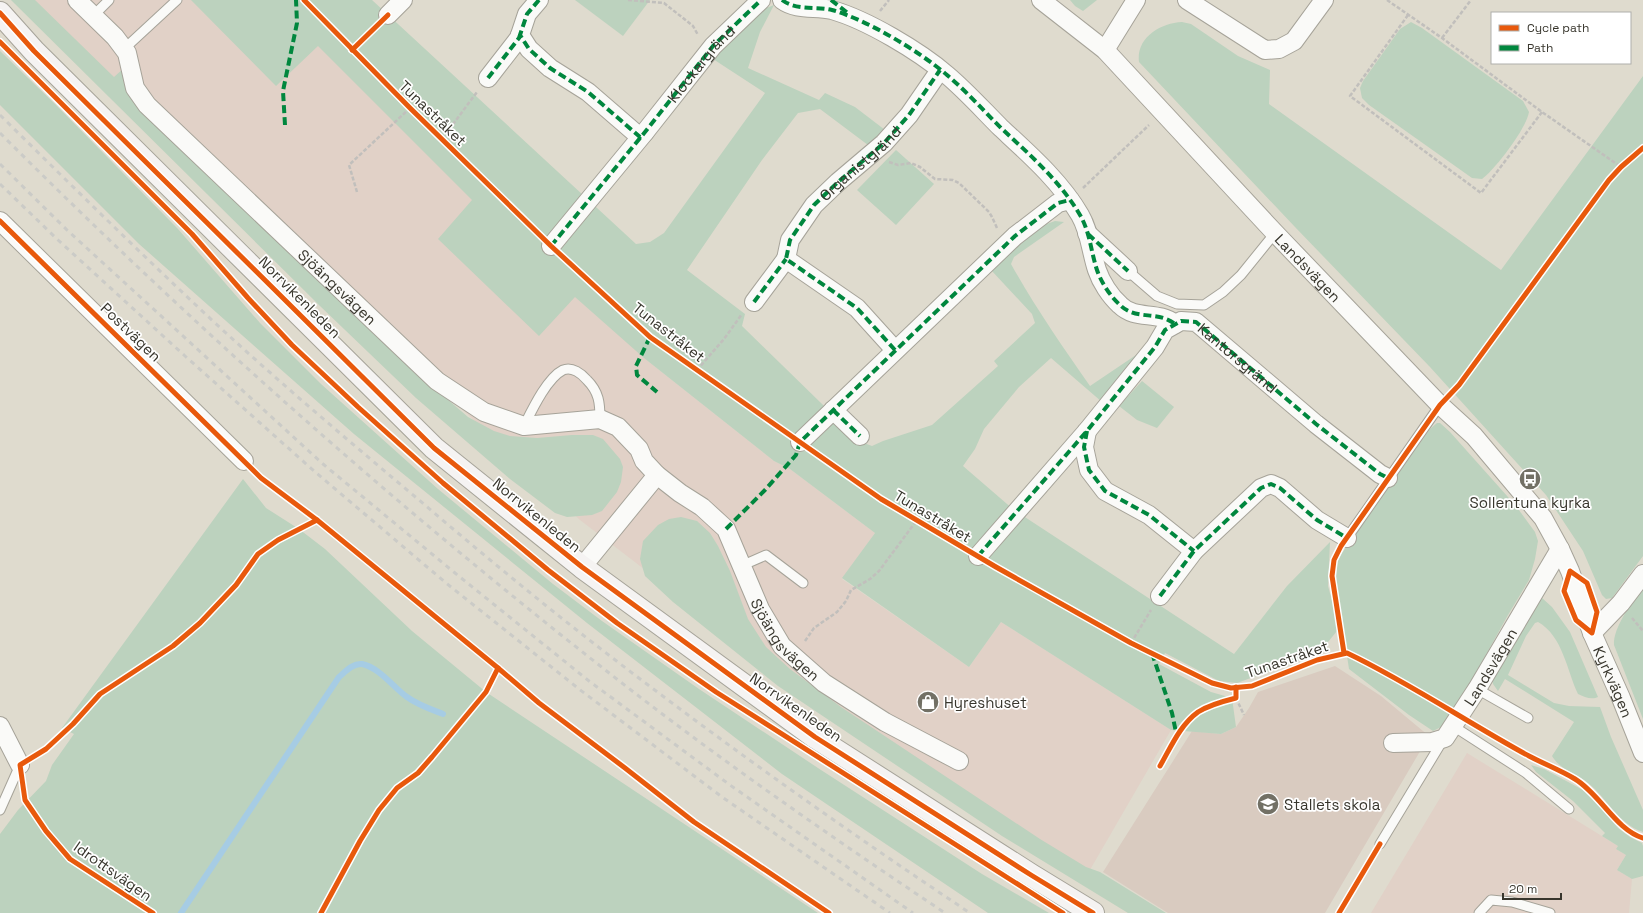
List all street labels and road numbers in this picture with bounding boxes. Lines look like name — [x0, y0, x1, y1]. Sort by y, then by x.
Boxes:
street label: Klockargränd — [663, 21, 739, 106]
street label: Tunastråket — [395, 76, 471, 150]
street label: Organistgränd — [815, 121, 905, 205]
street label: Landsvägen — [1271, 230, 1345, 306]
street label: Sjöängsvägen — [294, 245, 381, 328]
street label: Norrvikenleden — [255, 252, 345, 342]
street label: Tunastråket — [629, 298, 709, 366]
street label: Postvägen — [97, 299, 165, 365]
street label: Kantorsgränd — [1194, 318, 1282, 397]
street label: Norrvikenleden — [489, 474, 585, 556]
street label: Tunastråket — [891, 486, 975, 546]
street label: Sjöängsvägen — [747, 595, 824, 685]
street label: Landsvägen — [1459, 624, 1521, 709]
street label: Tunastråket — [1243, 636, 1331, 682]
street label: Kyrkvägen — [1590, 643, 1637, 720]
street label: Norrvikenleden — [746, 668, 846, 746]
street label: Idrottsvägen — [70, 837, 156, 905]

